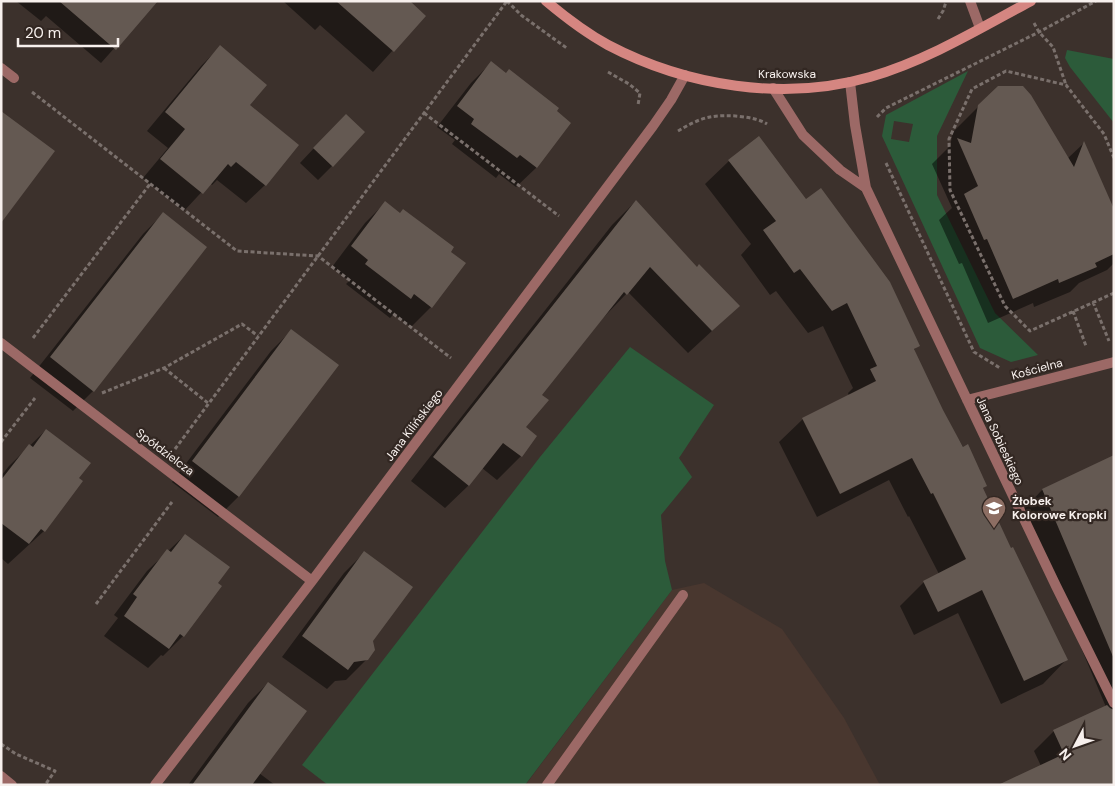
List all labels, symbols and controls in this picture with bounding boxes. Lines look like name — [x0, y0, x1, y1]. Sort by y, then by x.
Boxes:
scale bar — [18, 15, 118, 47]
text: 20 m — [25, 23, 61, 43]
street label: Krakowska — [758, 66, 816, 82]
street label: Kościelna — [1010, 354, 1064, 384]
street label: Jana Kilińskiego — [381, 386, 447, 464]
street label: Jana Sobieskiego — [973, 394, 1027, 488]
street label: Spółdzielcza — [133, 425, 197, 479]
place label: Żłobek Kolorowe Kropki — [1012, 493, 1107, 523]
school or university icon: Żłobek Kolorowe Kropki — [981, 495, 1007, 529]
north arrow — [1050, 721, 1100, 771]
text: N — [1055, 745, 1075, 764]

